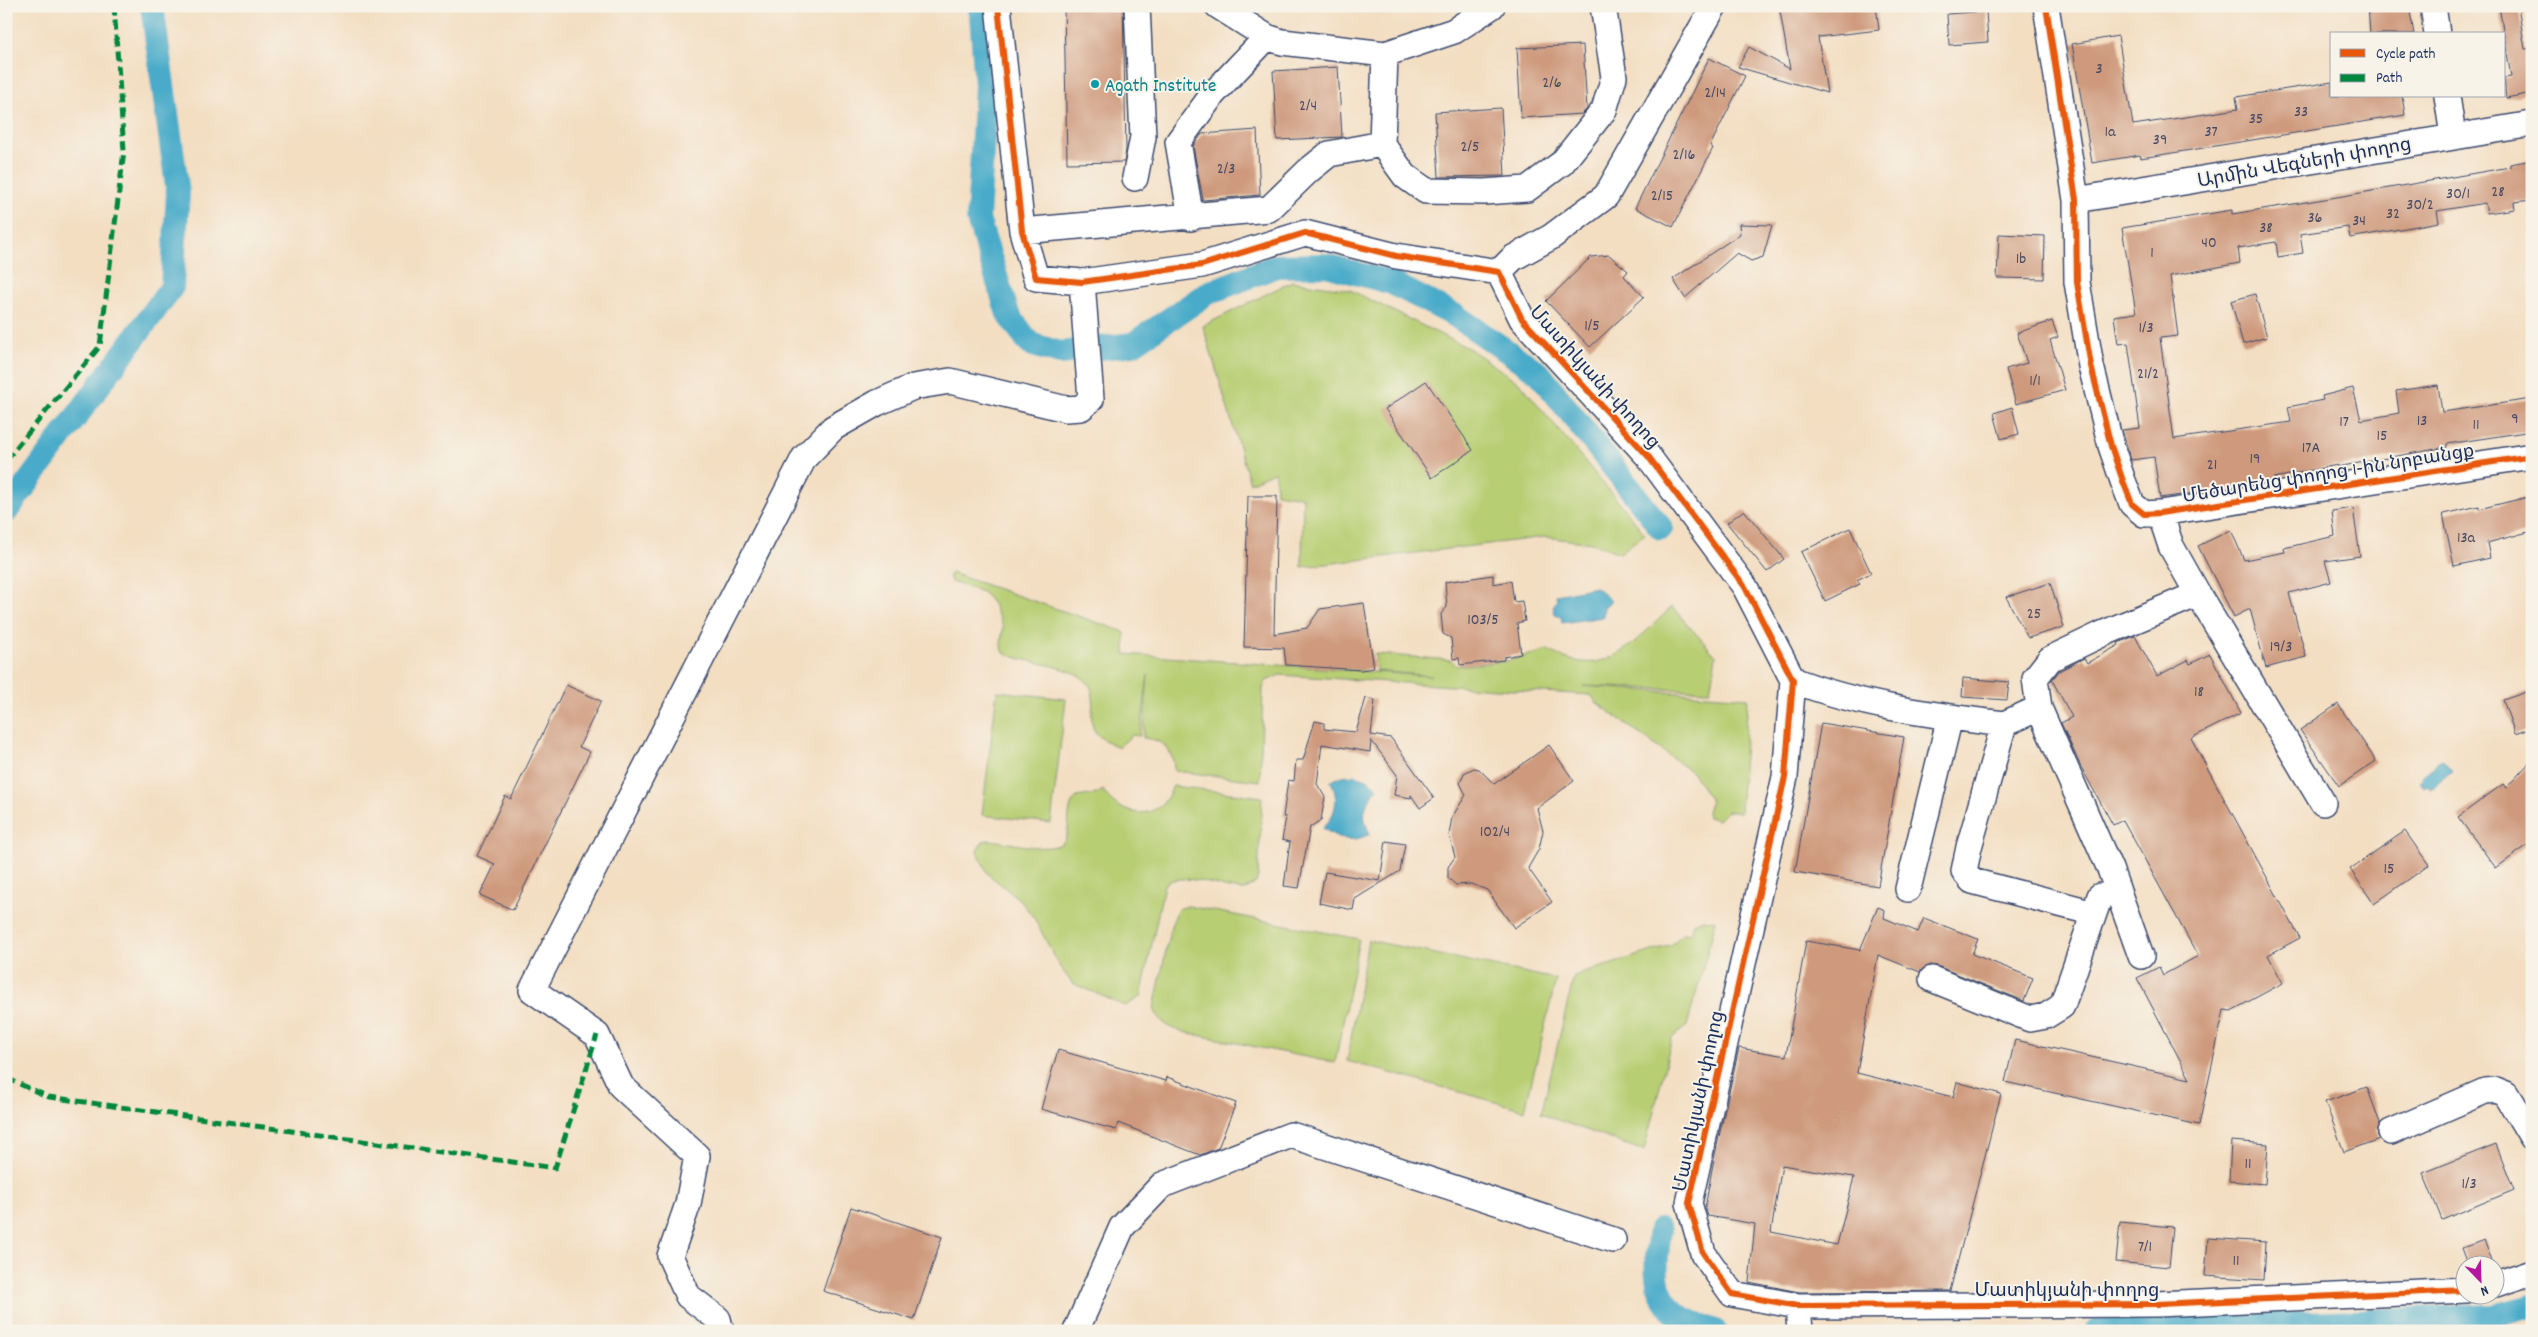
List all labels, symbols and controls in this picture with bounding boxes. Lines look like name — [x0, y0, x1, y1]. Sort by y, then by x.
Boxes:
legend — [2330, 32, 2506, 98]
text: Cycle path — [2376, 44, 2436, 66]
house number: 3 — [2095, 58, 2103, 81]
text: Path — [2376, 68, 2402, 90]
house number: 2/6 — [1542, 72, 1562, 95]
place label: Agath Institute — [1105, 74, 1216, 101]
marker: Agath Institute — [1089, 78, 1101, 90]
house number: 2/14 — [1704, 82, 1726, 105]
house number: 2/4 — [1299, 95, 1317, 118]
house number: 33 — [2294, 101, 2308, 124]
house number: 35 — [2249, 108, 2263, 131]
house number: 1a — [2104, 121, 2116, 144]
house number: 37 — [2204, 121, 2218, 144]
house number: 39 — [2153, 129, 2167, 152]
street label: Արմին Վեգների փողոց — [2196, 132, 2414, 197]
house number: 2/5 — [1461, 136, 1479, 159]
house number: 2/16 — [1673, 144, 1696, 167]
house number: 2/3 — [1217, 158, 1235, 181]
house number: 28 — [2491, 181, 2505, 204]
house number: 30/1 — [2446, 183, 2470, 206]
house number: 2/15 — [1651, 185, 1673, 208]
house number: 30/2 — [2406, 194, 2434, 217]
house number: 32 — [2386, 203, 2400, 226]
house number: 36 — [2308, 207, 2323, 230]
house number: 34 — [2352, 210, 2366, 233]
house number: 38 — [2259, 217, 2273, 240]
house number: 40 — [2201, 232, 2217, 255]
house number: 1 — [2150, 242, 2154, 265]
house number: 1b — [2016, 248, 2026, 271]
street label: Մատիկյանի փողոց — [1522, 301, 1665, 456]
house number: 1/5 — [1584, 315, 1600, 338]
house number: 1/3 — [2138, 317, 2154, 340]
house number: 21/2 — [2137, 363, 2159, 386]
house number: 1/1 — [2029, 370, 2041, 393]
house number: 9 — [2511, 408, 2519, 431]
house number: 13 — [2417, 410, 2427, 433]
house number: 17 — [2339, 411, 2349, 434]
house number: 11 — [2472, 414, 2480, 437]
house number: 15 — [2377, 425, 2387, 448]
house number: 17A — [2302, 437, 2320, 460]
street label: Մեծարենց փողոց 1-ին նրբանցք — [2181, 439, 2477, 512]
house number: 19 — [2250, 448, 2260, 471]
house number: 21 — [2207, 454, 2217, 477]
house number: 13a — [2457, 527, 2476, 550]
house number: 25 — [2027, 603, 2041, 626]
house number: 103/5 — [1467, 609, 1499, 632]
house number: 19/3 — [2270, 636, 2292, 659]
house number: 18 — [2194, 681, 2204, 704]
house number: 102/4 — [1480, 821, 1510, 844]
house number: 15 — [2384, 858, 2394, 881]
street label: Մատիկյանի փողոց — [1668, 1009, 1733, 1195]
house number: 11 — [2244, 1153, 2252, 1176]
house number: 1/3 — [2461, 1173, 2477, 1196]
house number: 7/1 — [2138, 1236, 2152, 1259]
house number: 11 — [2232, 1250, 2240, 1273]
north arrow — [2456, 1254, 2506, 1304]
street label: Մատիկյանի փողոց — [1975, 1279, 2159, 1306]
text: N — [2477, 1280, 2491, 1301]

